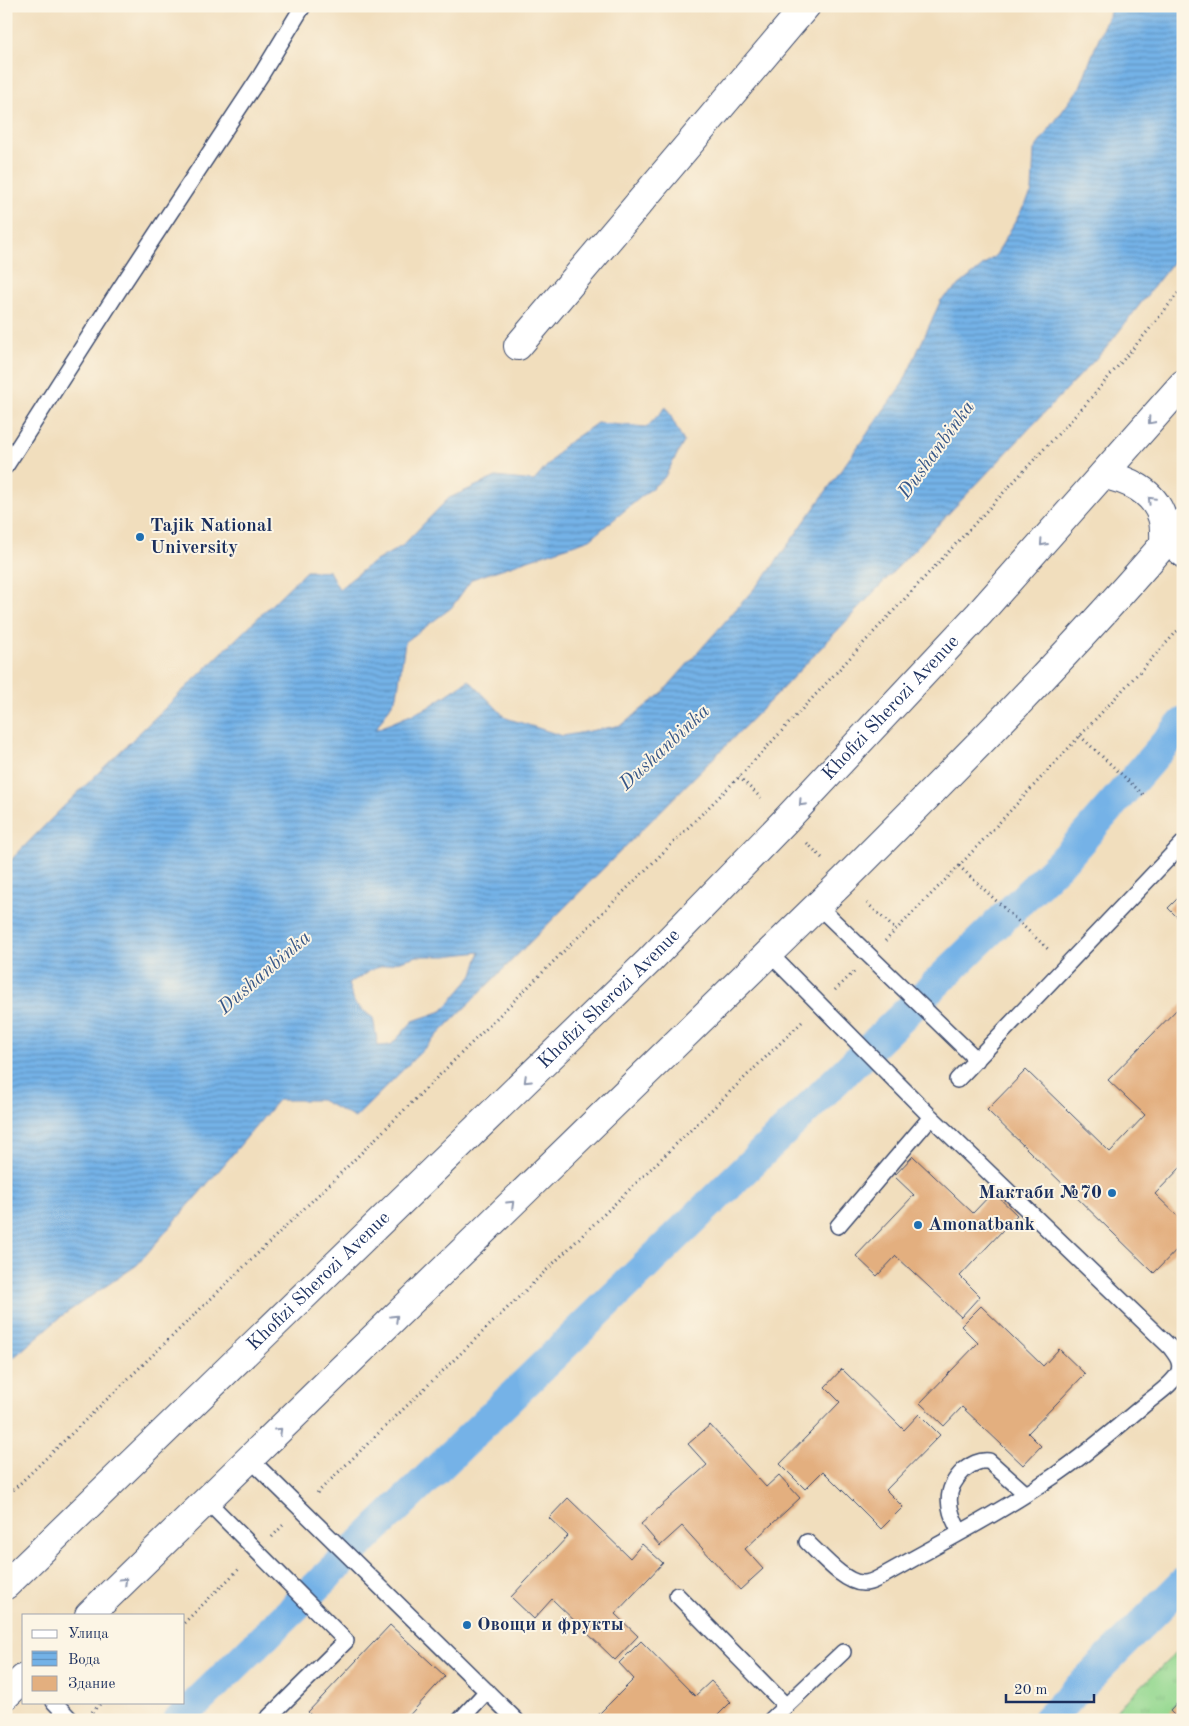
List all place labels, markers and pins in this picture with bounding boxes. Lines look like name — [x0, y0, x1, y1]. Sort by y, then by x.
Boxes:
place label: Tajik National University — [150, 517, 272, 558]
marker: Tajik National University — [134, 531, 146, 543]
place label: Мактаби №70 — [978, 1184, 1102, 1203]
marker: Мактаби №70 — [1106, 1187, 1118, 1199]
place label: Amonatbank — [928, 1216, 1035, 1235]
marker: Amonatbank — [912, 1219, 924, 1231]
place label: Овощи и фрукты — [477, 1616, 624, 1635]
marker: Овощи и фрукты — [461, 1619, 473, 1631]

